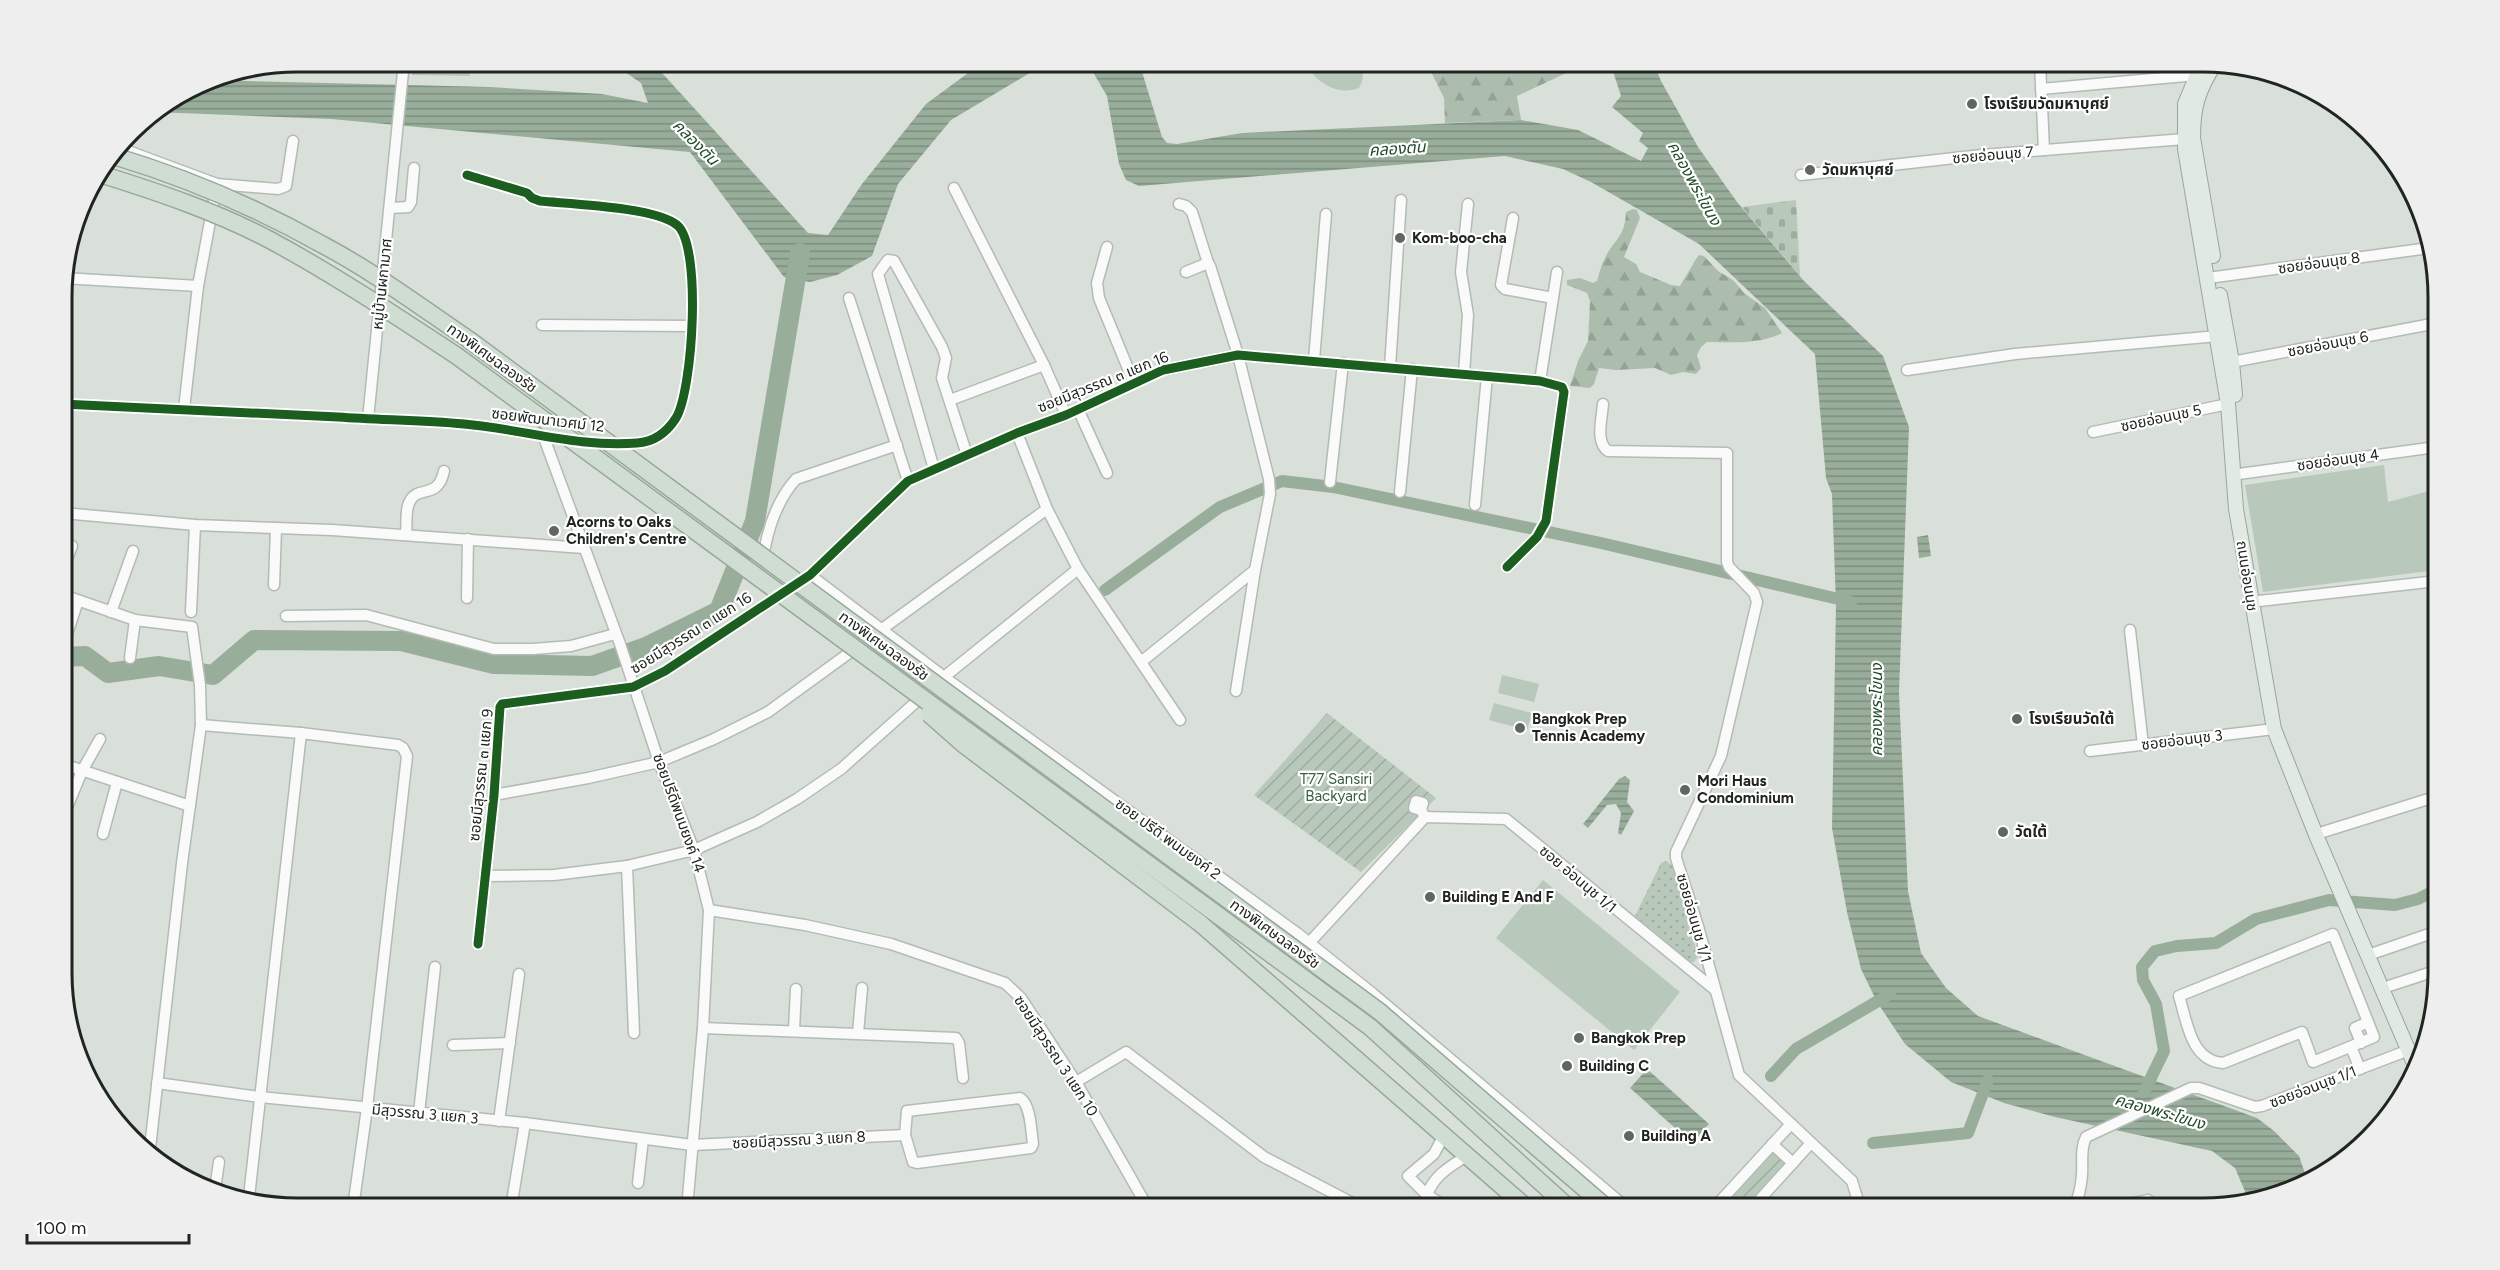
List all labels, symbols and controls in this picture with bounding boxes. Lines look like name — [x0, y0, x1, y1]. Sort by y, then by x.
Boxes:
place label: โรงเรียนวัดมหาบุศย์ — [1984, 95, 2109, 113]
marker: โรงเรียนวัดมหาบุศย์ — [1965, 97, 1979, 111]
water label: คลองตัน — [669, 116, 723, 170]
water label: คลองตัน — [1368, 137, 1427, 160]
water label: คลองพระโขนง — [1664, 138, 1726, 230]
street label: ซอยอ่อนนุช 7 — [1952, 142, 2034, 168]
place label: วัดมหาบุศย์ — [1822, 161, 1894, 179]
marker: วัดมหาบุศย์ — [1803, 163, 1817, 177]
place label: Kom-boo-cha — [1412, 229, 1507, 247]
marker: Kom-boo-cha — [1393, 231, 1407, 245]
street label: หมู่บ้านผกามาศ — [368, 237, 396, 331]
street label: ซอยอ่อนนุช 8 — [2277, 248, 2361, 278]
street label: ทางพิเศษฉลองรัช — [443, 319, 541, 397]
street label: ซอยอ่อนนุช 6 — [2286, 327, 2370, 361]
street label: ซอยมีสุวรรณ ๓ แยก 16 — [1035, 347, 1171, 416]
street label: ซอยอ่อนนุช 5 — [2119, 401, 2203, 435]
street label: ซอยพัฒนาเวศม์ 12 — [490, 404, 606, 436]
street label: ซอยอ่อนนุช 4 — [2296, 445, 2380, 475]
place label: Acorns to Oaks Children's Centre — [566, 513, 687, 548]
marker: Acorns to Oaks Children's Centre — [547, 524, 561, 538]
street label: ถนนอ่อนนุช — [2233, 539, 2261, 613]
street label: ซอยมีสุวรรณ ๓ แยก 16 — [627, 588, 755, 678]
street label: ทางพิเศษฉลองรัช — [835, 607, 933, 685]
water label: คลองพระโขนง — [1867, 662, 1886, 756]
street label: ซอยมีสุวรรณ ๓ แยก 9 — [465, 708, 497, 842]
place label: Bangkok Prep Tennis Academy — [1532, 710, 1645, 745]
place label: โรงเรียนวัดใต้ — [2029, 710, 2114, 728]
marker: โรงเรียนวัดใต้ — [2010, 712, 2024, 726]
marker: Bangkok Prep Tennis Academy — [1513, 721, 1527, 735]
street label: ซอยอ่อนนุช 3 — [2140, 726, 2224, 754]
street label: ซอยปรีดีพนมยงค์ 14 — [649, 751, 709, 875]
park label: T77 Sansiri Backyard — [1300, 770, 1372, 805]
place label: Mori Haus Condominium — [1697, 772, 1794, 807]
marker: Mori Haus Condominium — [1678, 783, 1692, 797]
street label: ซอย ปรีดี พนมยงค์ 2 — [1112, 795, 1224, 883]
place label: วัดใต้ — [2015, 823, 2047, 841]
marker: วัดใต้ — [1996, 825, 2010, 839]
street label: ซอย อ่อนนุช 1/1 — [1536, 841, 1620, 917]
street label: ซอยอ่อนนุช 1/1 — [1673, 871, 1715, 965]
place label: Building E And F — [1442, 888, 1554, 906]
marker: Building E And F — [1423, 890, 1437, 904]
street label: ทางพิเศษฉลองรัช — [1226, 895, 1324, 973]
street label: ซอยมีสุวรรณ 3 แยก 10 — [1010, 992, 1102, 1120]
place label: Bangkok Prep — [1591, 1029, 1686, 1047]
marker: Bangkok Prep — [1572, 1031, 1586, 1045]
place label: Building C — [1579, 1057, 1649, 1075]
marker: Building C — [1560, 1059, 1574, 1073]
street label: ซอยอ่อนนุช 1/1 — [2267, 1062, 2359, 1112]
water label: คลองพระโขนง — [2113, 1090, 2209, 1134]
street label: มีสุวรรณ 3 แยก 3 — [371, 1100, 479, 1128]
place label: Building A — [1641, 1127, 1711, 1145]
street label: ซอยมีสุวรรณ 3 แยก 8 — [732, 1128, 866, 1152]
marker: Building A — [1622, 1129, 1636, 1143]
scale bar — [27, 1207, 189, 1245]
text: 100 m — [36, 1217, 86, 1239]

